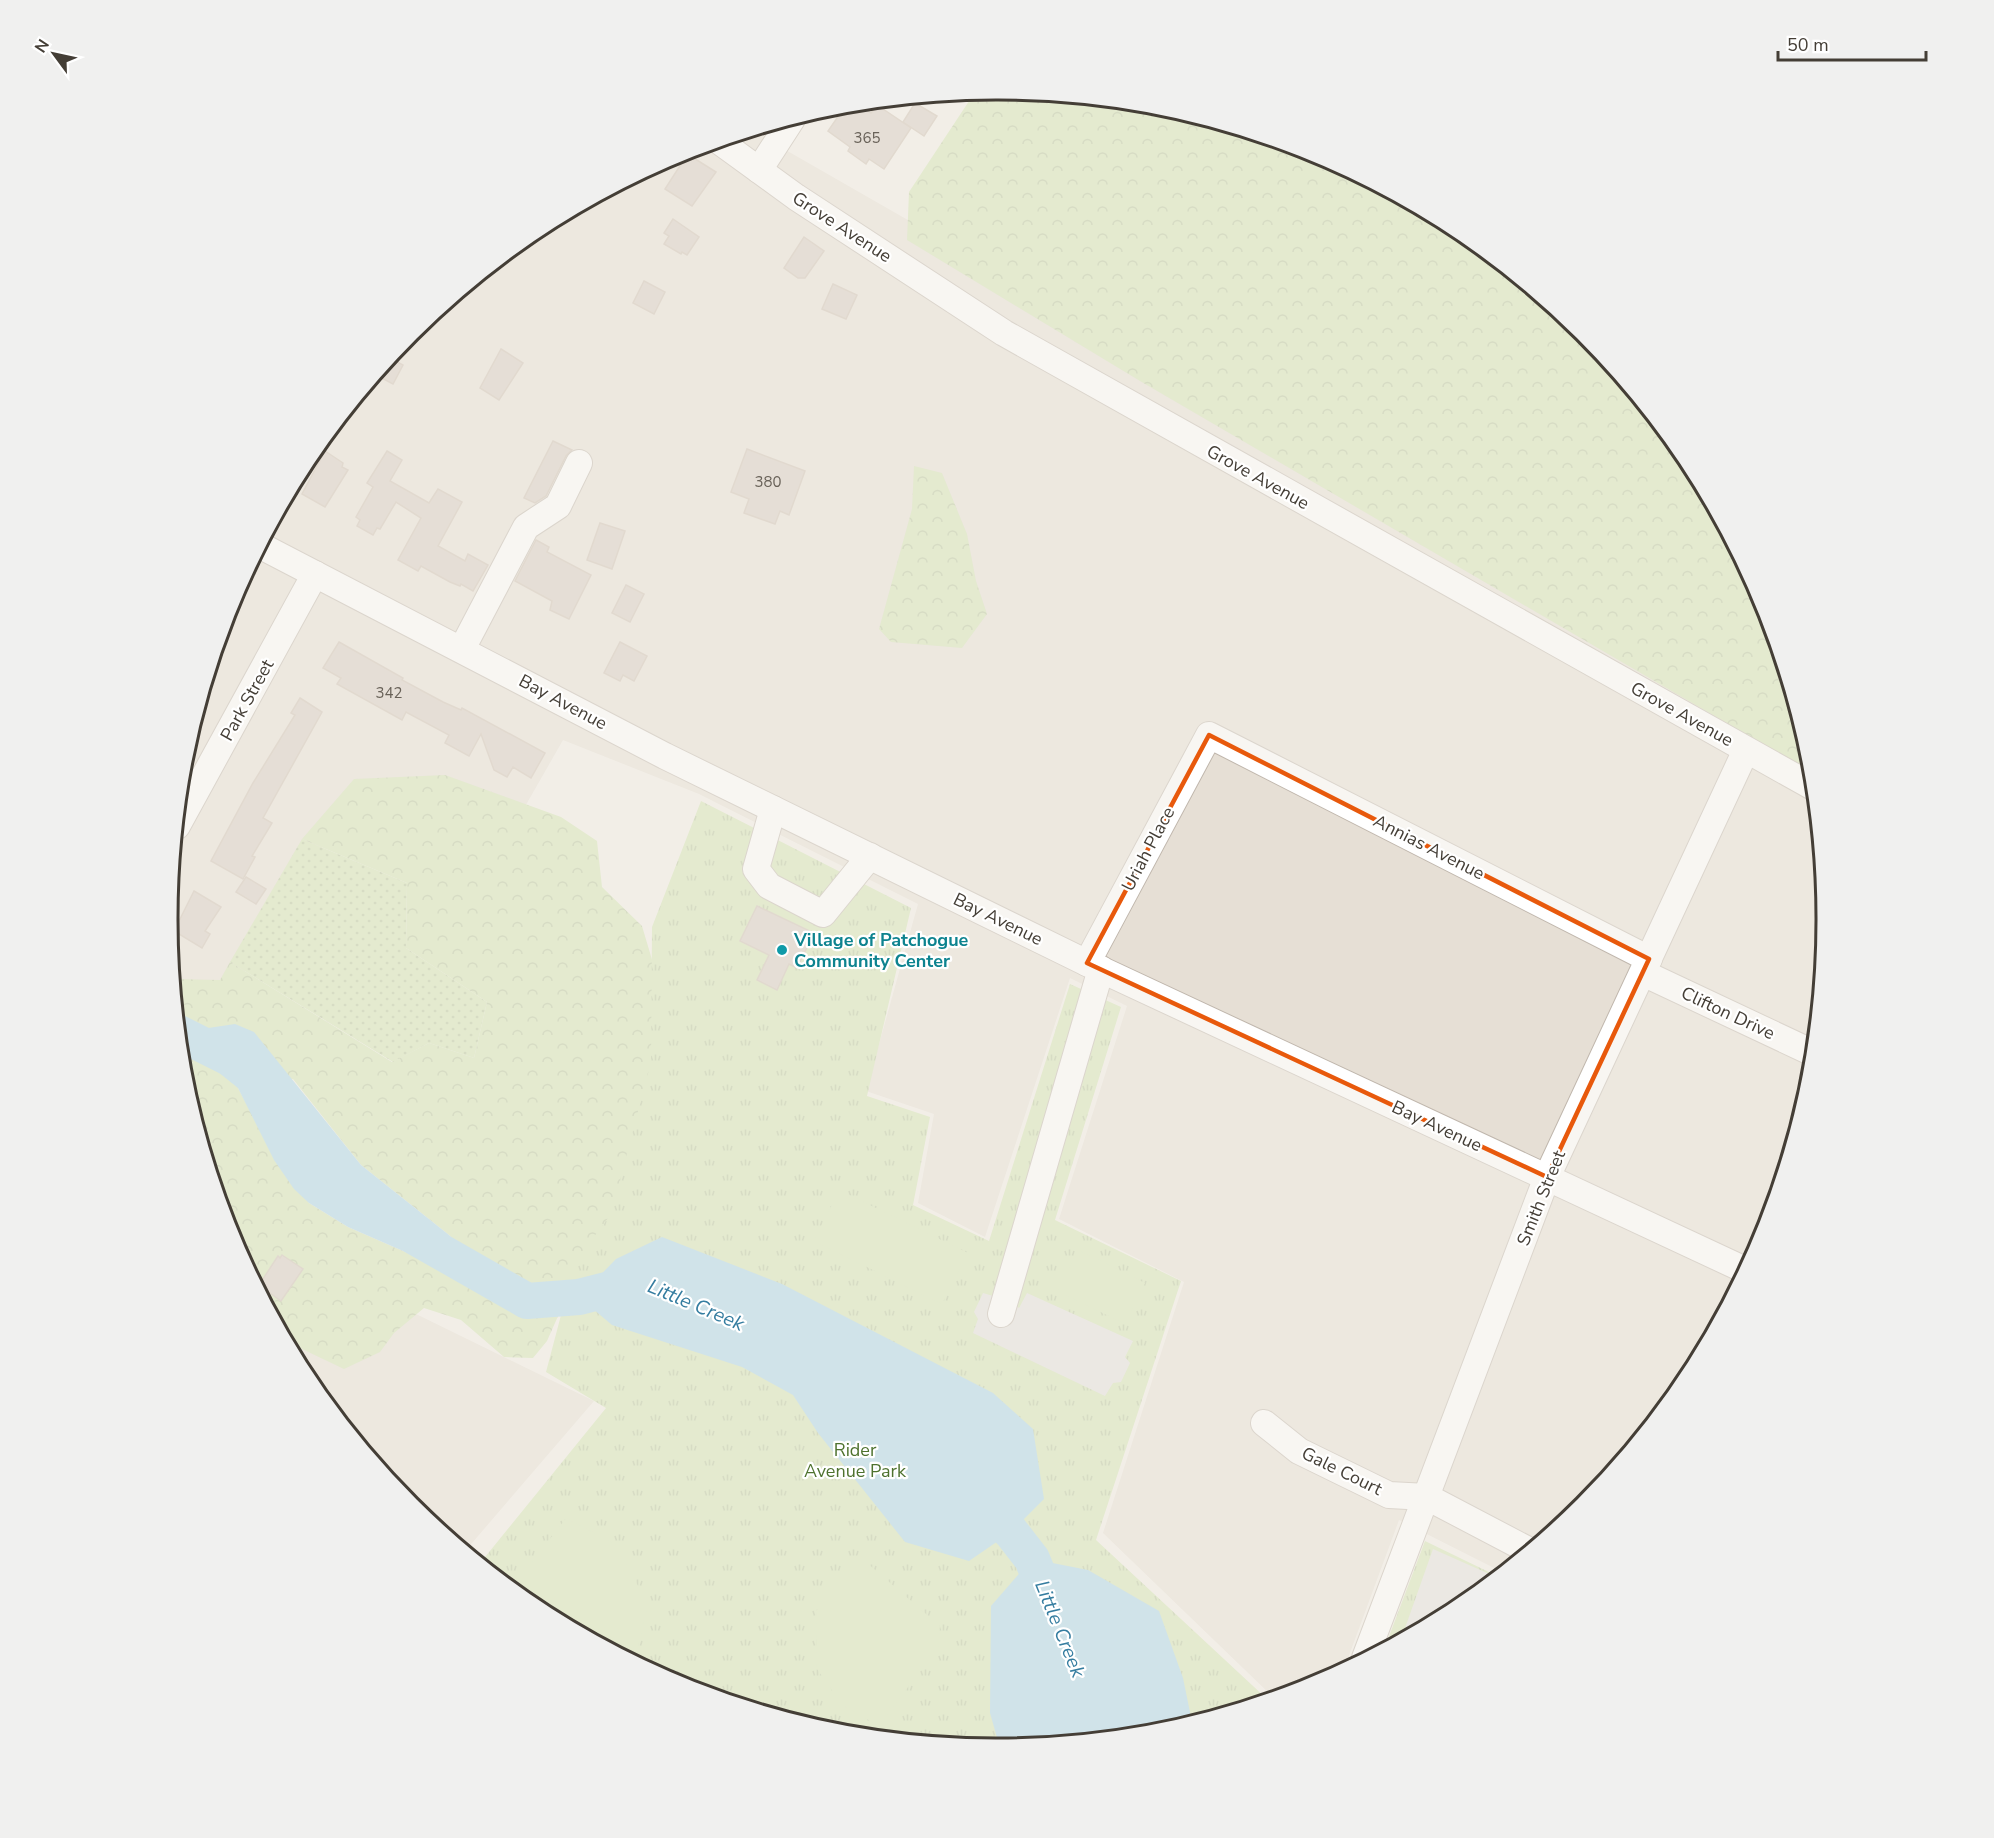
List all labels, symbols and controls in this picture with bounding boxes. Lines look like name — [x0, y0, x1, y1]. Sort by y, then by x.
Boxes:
north arrow — [24, 24, 84, 84]
scale bar — [1778, 24, 1926, 62]
text: 50 m — [1787, 33, 1829, 57]
text: N — [30, 35, 55, 57]
house number: 365 — [853, 128, 881, 148]
street label: Grove Avenue — [788, 186, 896, 268]
street label: Grove Avenue — [1202, 439, 1314, 515]
house number: 380 — [754, 472, 782, 492]
street label: Park Street — [215, 654, 280, 745]
street label: Bay Avenue — [515, 669, 611, 735]
street label: Grove Avenue — [1626, 676, 1738, 752]
house number: 342 — [375, 683, 403, 703]
street label: Uriah Place — [1116, 803, 1180, 895]
street label: Annias Avenue — [1369, 809, 1489, 885]
street label: Bay Avenue — [949, 887, 1047, 951]
place label: Village of Patchogue Community Center — [793, 928, 969, 973]
marker: Village of Patchogue Community Center — [775, 943, 789, 957]
street label: Clifton Drive — [1677, 981, 1779, 1045]
street label: Bay Avenue — [1388, 1095, 1486, 1157]
street label: Smith Street — [1511, 1146, 1571, 1249]
water label: Little Creek — [643, 1273, 749, 1338]
park label: Rider Avenue Park — [804, 1438, 907, 1483]
street label: Gale Court — [1298, 1441, 1387, 1501]
water label: Little Creek — [1028, 1576, 1092, 1683]

